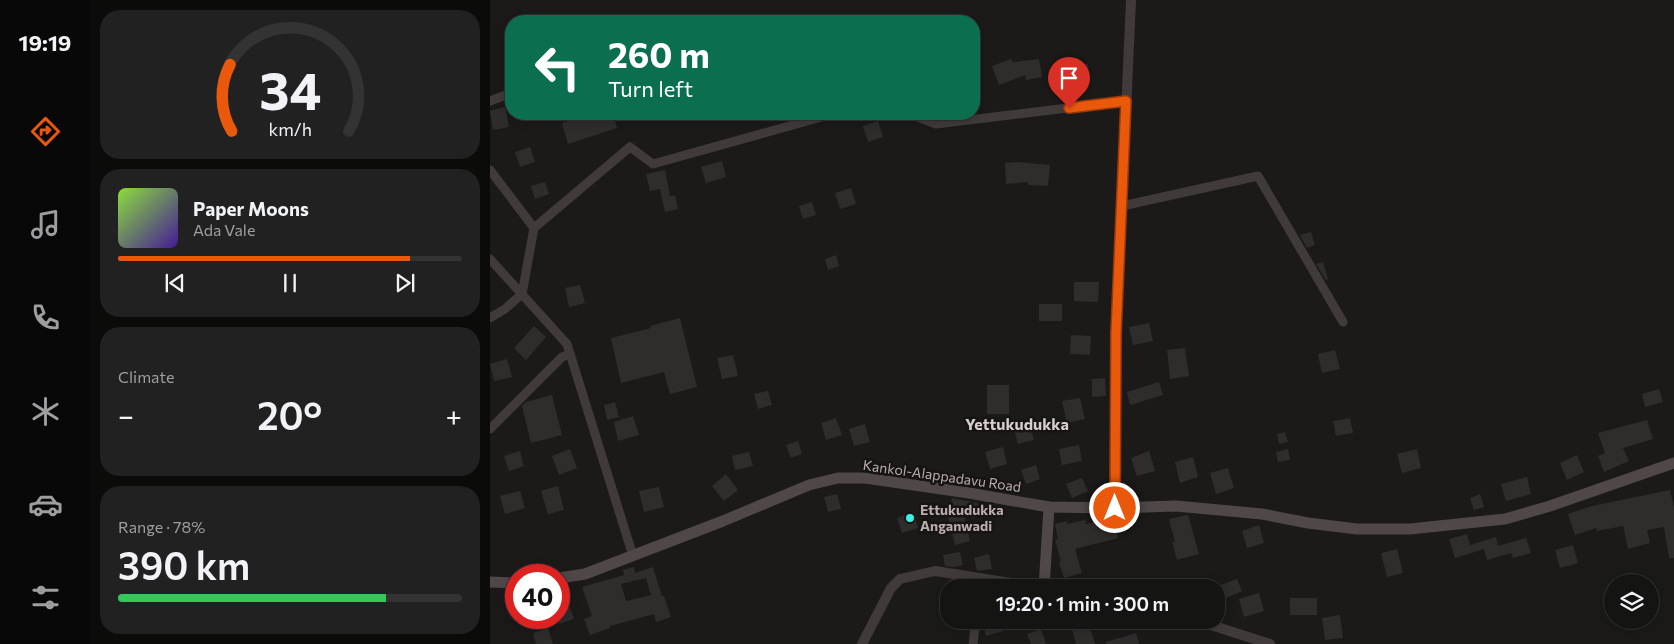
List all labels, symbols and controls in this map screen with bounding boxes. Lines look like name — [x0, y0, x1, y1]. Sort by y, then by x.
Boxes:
text: 19:19 — [19, 29, 71, 56]
text: 260 m — [608, 32, 710, 75]
icon: left — [525, 35, 590, 100]
text: 34 — [259, 57, 321, 121]
pin — [1048, 57, 1090, 108]
icon: arrive — [1055, 64, 1083, 92]
text: Turn left — [608, 75, 693, 102]
icon: directions — [28, 114, 63, 149]
text: km/h — [268, 118, 312, 140]
text: Paper Moons — [193, 197, 309, 220]
icon: music — [28, 207, 63, 242]
text: Ada Vale — [193, 220, 255, 239]
icon: previous — [161, 269, 189, 297]
icon: pause — [276, 269, 304, 297]
icon: next — [391, 269, 419, 297]
icon: phone — [28, 300, 63, 335]
text: Climate — [118, 367, 174, 386]
text: 20° — [257, 391, 322, 438]
icon: climate — [28, 394, 63, 429]
text: − — [118, 398, 134, 432]
text: + — [446, 398, 462, 432]
district label: Yettukudukka — [965, 414, 1069, 433]
street label: Kankol-Alappadavu Road — [862, 456, 1022, 495]
position arrow — [1088, 481, 1140, 533]
icon: car — [28, 487, 63, 522]
place label: Ettukudukka Anganwadi — [920, 501, 1004, 534]
marker: Ettukudukka Anganwadi — [904, 512, 916, 524]
text: Range · 78% — [118, 517, 205, 536]
text: 390 km — [118, 541, 250, 588]
speed limit sign: 40 — [505, 564, 570, 629]
map controls — [1604, 574, 1659, 629]
button: layers — [1604, 574, 1659, 629]
icon: filters — [28, 580, 63, 615]
text: 19:20 · 1 min · 300 m — [996, 592, 1169, 615]

